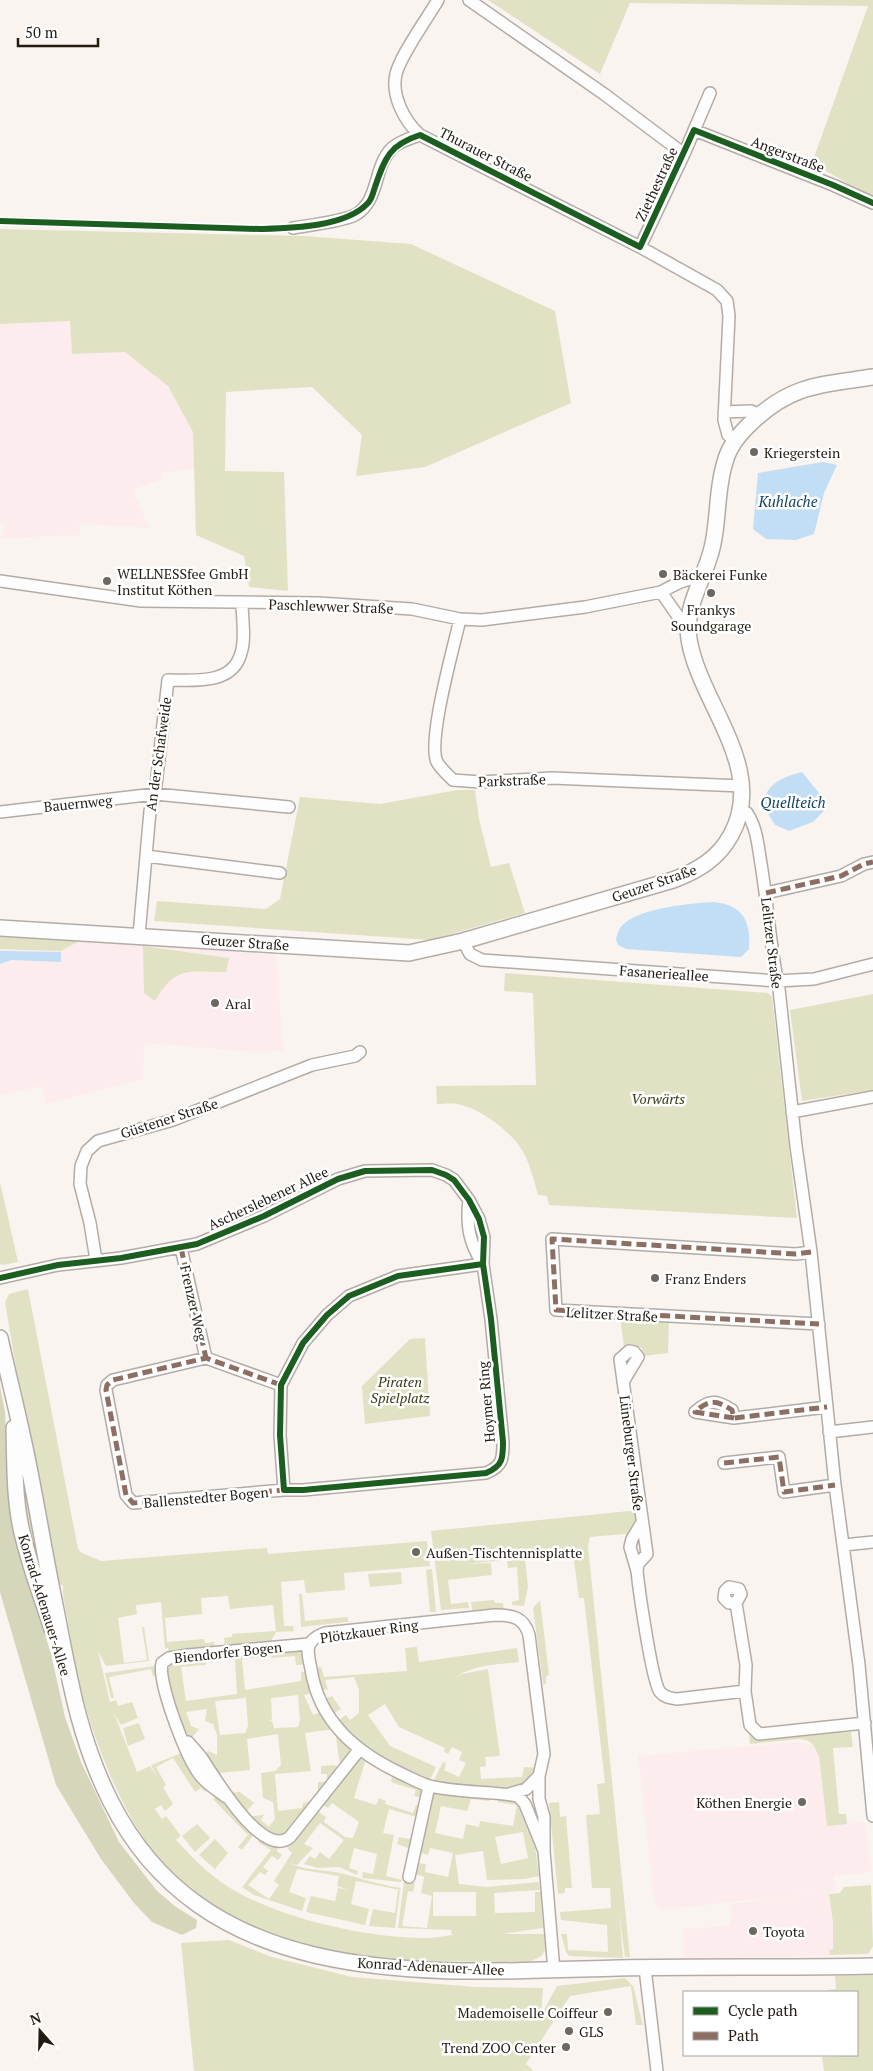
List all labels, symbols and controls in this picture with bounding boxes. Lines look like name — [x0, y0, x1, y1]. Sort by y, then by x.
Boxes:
scale bar — [18, 15, 98, 47]
text: 50 m — [25, 22, 58, 42]
street label: Thurauer Straße — [436, 122, 536, 186]
street label: Angerstraße — [748, 131, 828, 177]
street label: Ziethestraße — [630, 144, 682, 224]
place label: Kriegerstein — [764, 443, 841, 462]
marker: Kriegerstein — [748, 446, 760, 458]
water label: Kuhlache — [757, 491, 818, 511]
place label: WELLNESSfee GmbH Institut Köthen — [117, 564, 249, 599]
place label: Bäckerei Funke — [673, 565, 767, 584]
marker: Bäckerei Funke — [657, 568, 669, 580]
marker: WELLNESSfee GmbH Institut Köthen — [101, 575, 113, 587]
marker: Frankys Soundgarage — [705, 587, 717, 599]
street label: Paschlewwer Straße — [268, 594, 394, 618]
place label: Frankys Soundgarage — [671, 600, 751, 635]
street label: An der Schafweide — [141, 696, 175, 812]
street label: Parkstraße — [478, 769, 546, 791]
street label: Bauernweg — [43, 790, 114, 816]
water label: Quellteich — [760, 792, 826, 812]
street label: Geuzer Straße — [609, 860, 699, 906]
street label: Lelitzer Straße — [757, 896, 787, 990]
street label: Geuzer Straße — [200, 929, 290, 955]
street label: Fasanerieallee — [619, 960, 709, 986]
place label: Aral — [225, 994, 251, 1013]
marker: Aral — [209, 997, 221, 1009]
park label: Vorwärts — [631, 1089, 685, 1108]
street label: Güstener Straße — [118, 1093, 220, 1143]
street label: Ascherslebener Allee — [205, 1162, 331, 1234]
street label: Frenzer Weg — [176, 1263, 212, 1343]
place label: Franz Enders — [665, 1269, 746, 1288]
marker: Franz Enders — [649, 1272, 661, 1284]
street label: Lelitzer Straße — [566, 1302, 658, 1326]
street label: Hoymer Ring — [473, 1360, 499, 1443]
park label: Piraten Spielplatz — [371, 1372, 430, 1407]
street label: Lüneburger Straße — [615, 1394, 649, 1512]
street label: Ballenstedter Bogen — [143, 1482, 270, 1512]
street label: Konrad-Adenauer-Allee — [14, 1532, 76, 1678]
place label: Außen-Tischtennisplatte — [426, 1543, 582, 1562]
marker: Außen-Tischtennisplatte — [410, 1546, 422, 1558]
street label: Plötzkauer Ring — [319, 1615, 420, 1647]
street label: Biendorfer Bogen — [173, 1637, 284, 1667]
place label: Köthen Energie — [696, 1793, 792, 1812]
marker: Köthen Energie — [796, 1796, 808, 1808]
place label: Toyota — [763, 1922, 805, 1941]
marker: Toyota — [747, 1925, 759, 1937]
street label: Konrad-Adenauer-Allee — [357, 1953, 505, 1979]
legend — [683, 1991, 858, 2056]
text: Cycle path — [728, 2000, 798, 2020]
place label: Mademoiselle Coiffeur — [458, 2003, 599, 2022]
north arrow — [15, 2006, 65, 2056]
marker: Mademoiselle Coiffeur — [602, 2006, 614, 2018]
text: N — [27, 2007, 44, 2029]
place label: GLS — [579, 2022, 604, 2041]
marker: GLS — [563, 2025, 575, 2037]
text: Path — [728, 2025, 759, 2045]
place label: Trend ZOO Center — [442, 2038, 557, 2057]
marker: Trend ZOO Center — [560, 2041, 572, 2053]

